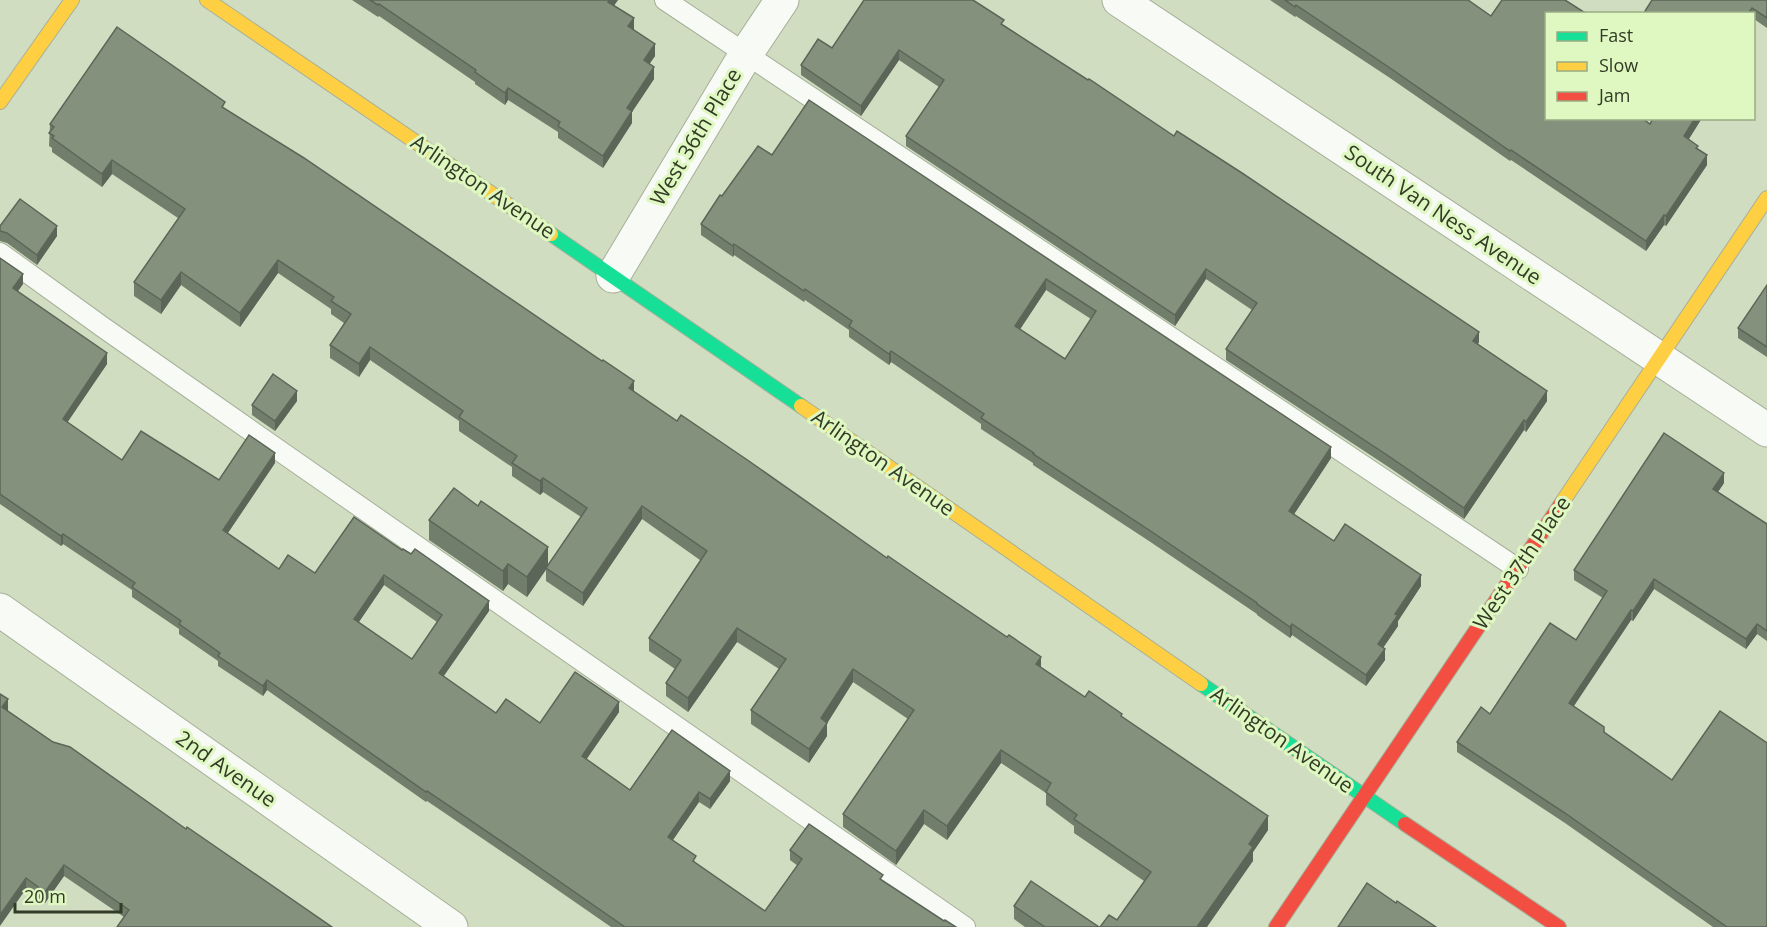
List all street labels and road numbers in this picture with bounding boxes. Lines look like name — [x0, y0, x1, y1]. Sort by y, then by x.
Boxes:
street label: West 36th Place — [643, 63, 747, 210]
street label: Arlington Avenue — [406, 128, 561, 245]
street label: South Van Ness Avenue — [1340, 138, 1547, 291]
street label: Arlington Avenue — [807, 402, 961, 522]
street label: West 37th Place — [1466, 490, 1576, 635]
street label: Arlington Avenue — [1206, 679, 1360, 799]
street label: 2nd Avenue — [171, 723, 282, 813]

